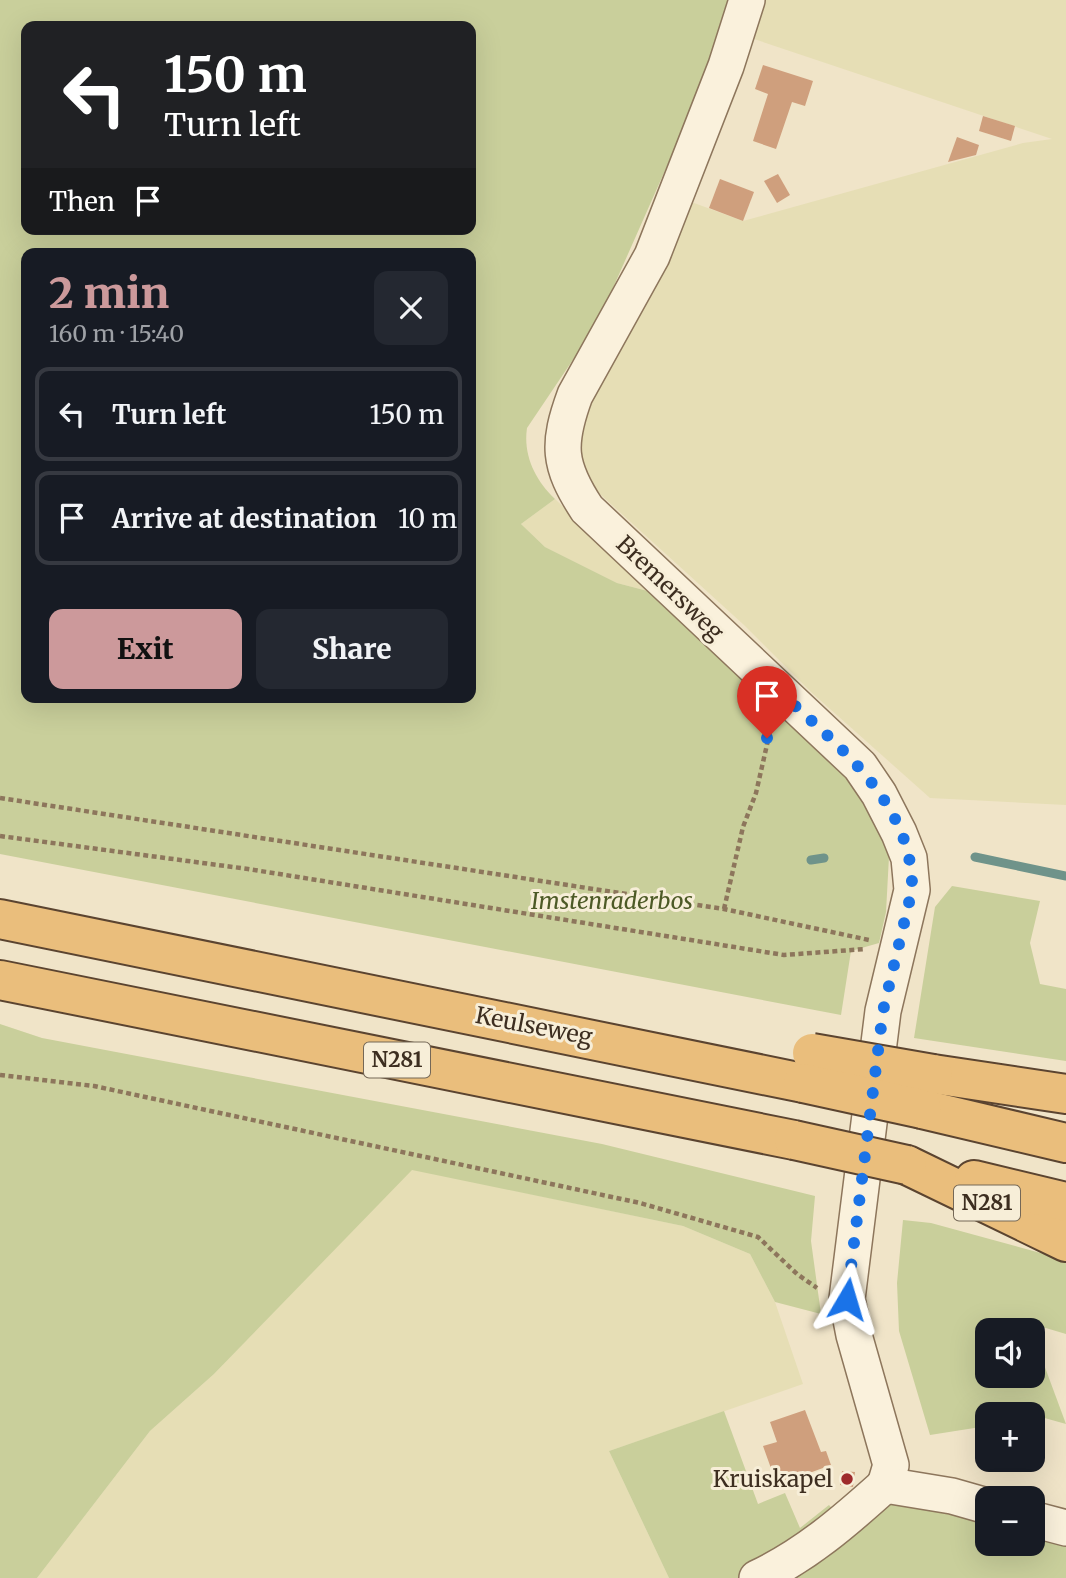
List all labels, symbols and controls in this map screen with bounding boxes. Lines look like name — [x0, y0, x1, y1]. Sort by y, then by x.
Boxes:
text: 150 m — [164, 44, 307, 105]
icon: left — [49, 49, 140, 140]
text: Turn left — [164, 105, 301, 145]
icon: arrive — [129, 182, 167, 220]
text: Then — [49, 185, 115, 218]
text: 2 min — [49, 267, 169, 319]
button: close — [374, 271, 448, 345]
text: 160 m · 15:40 — [49, 319, 184, 348]
icon: left — [53, 395, 91, 433]
text: Turn left — [112, 398, 226, 431]
text: 150 m — [370, 398, 444, 431]
icon: arrive — [53, 499, 91, 537]
text: Arrive at destination — [112, 502, 377, 535]
text: 10 m — [398, 502, 457, 535]
street label: Bremersweg — [610, 529, 730, 646]
button: Exit — [49, 609, 242, 689]
button: Share — [256, 609, 448, 689]
pin — [737, 666, 797, 738]
icon: arrive — [748, 677, 786, 715]
park label: Imstenraderbos — [531, 886, 693, 915]
street label: Keulseweg — [473, 1000, 595, 1051]
road number: N281 — [364, 1042, 430, 1078]
road number: N281 — [954, 1186, 1020, 1220]
position arrow — [810, 1262, 884, 1336]
map controls — [975, 1318, 1045, 1556]
button: sound — [975, 1318, 1045, 1388]
button: + — [975, 1402, 1045, 1472]
place label: Kruiskapel — [713, 1464, 833, 1493]
marker: Kruiskapel — [839, 1471, 855, 1487]
button: − — [975, 1486, 1045, 1556]

